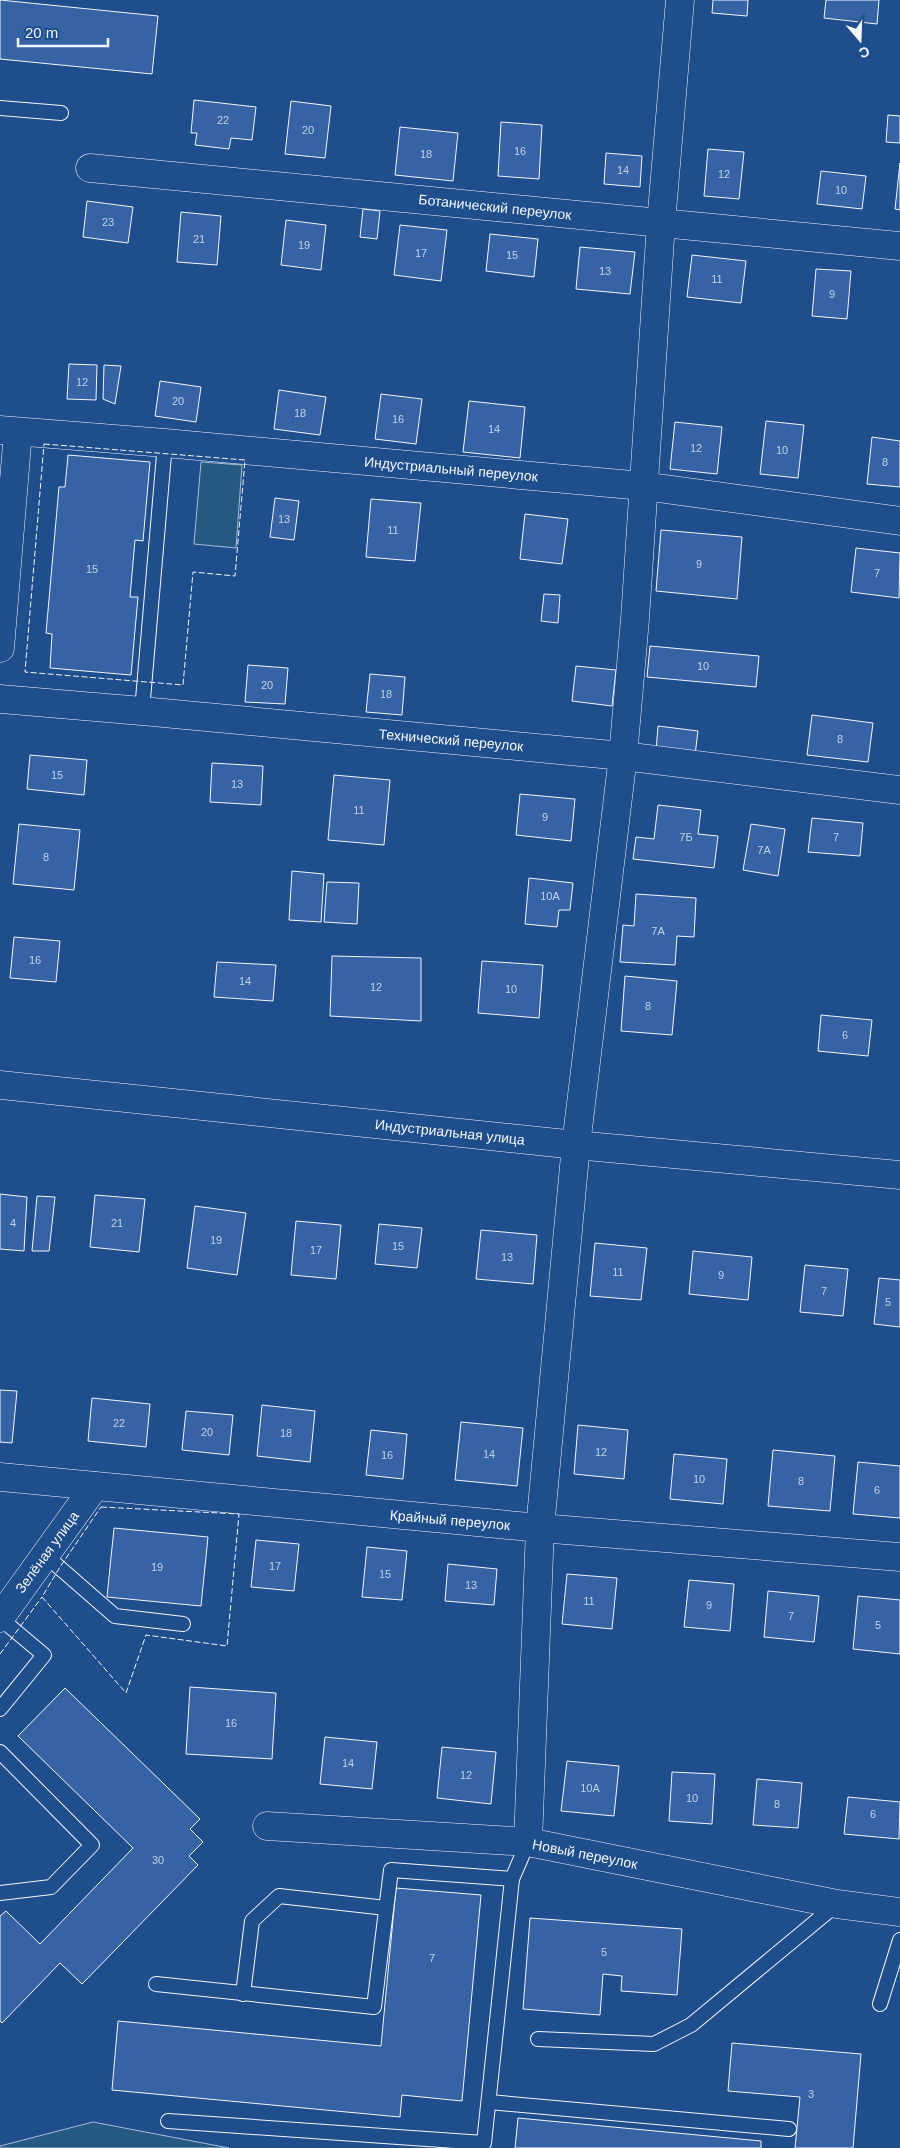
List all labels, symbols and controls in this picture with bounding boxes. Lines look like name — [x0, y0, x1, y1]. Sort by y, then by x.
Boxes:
scale bar — [18, 15, 108, 47]
north arrow — [835, 15, 885, 65]
text: 20 m — [25, 24, 58, 41]
text: С — [857, 43, 872, 62]
house number: 22 — [217, 114, 229, 126]
house number: 20 — [302, 124, 314, 136]
house number: 16 — [514, 145, 526, 157]
house number: 18 — [420, 148, 432, 160]
house number: 14 — [617, 164, 629, 176]
house number: 12 — [718, 168, 730, 180]
house number: 10 — [835, 184, 847, 196]
street label: Ботанический переулок — [418, 191, 573, 223]
house number: 23 — [102, 216, 114, 228]
house number: 21 — [193, 233, 205, 245]
house number: 19 — [298, 239, 310, 251]
house number: 17 — [415, 247, 427, 259]
house number: 15 — [506, 249, 518, 261]
house number: 13 — [599, 265, 611, 277]
house number: 11 — [711, 273, 723, 285]
house number: 9 — [829, 288, 835, 300]
house number: 12 — [76, 376, 88, 388]
house number: 20 — [172, 395, 184, 407]
house number: 18 — [294, 407, 306, 419]
house number: 16 — [392, 413, 404, 425]
house number: 14 — [488, 423, 500, 435]
house number: 12 — [690, 442, 702, 454]
house number: 10 — [776, 444, 788, 456]
street label: Индустриальный переулок — [363, 453, 539, 485]
house number: 8 — [882, 456, 888, 468]
house number: 13 — [278, 513, 290, 525]
house number: 11 — [387, 524, 399, 536]
house number: 9 — [696, 558, 702, 570]
house number: 15 — [86, 563, 98, 575]
house number: 7 — [874, 567, 880, 579]
house number: 10 — [697, 660, 709, 672]
house number: 20 — [261, 679, 273, 691]
house number: 18 — [380, 688, 392, 700]
street label: Технический переулок — [378, 726, 525, 754]
house number: 8 — [837, 733, 843, 745]
house number: 15 — [51, 769, 63, 781]
house number: 13 — [231, 778, 243, 790]
house number: 11 — [353, 804, 365, 816]
house number: 9 — [542, 811, 548, 823]
house number: 7Б — [679, 831, 693, 843]
house number: 7 — [833, 831, 839, 843]
house number: 7А — [757, 844, 771, 856]
house number: 8 — [43, 851, 49, 863]
house number: 10А — [540, 890, 560, 902]
house number: 7А — [651, 925, 665, 937]
house number: 16 — [29, 954, 41, 966]
house number: 14 — [239, 975, 251, 987]
house number: 12 — [370, 981, 382, 993]
house number: 10 — [505, 983, 517, 995]
house number: 8 — [645, 1000, 651, 1012]
house number: 6 — [842, 1029, 848, 1041]
street label: Индустриальная улица — [374, 1116, 526, 1148]
house number: 4 — [10, 1217, 16, 1229]
house number: 21 — [111, 1217, 123, 1229]
house number: 19 — [210, 1234, 222, 1246]
house number: 15 — [392, 1240, 404, 1252]
house number: 17 — [310, 1244, 322, 1256]
house number: 13 — [501, 1251, 513, 1263]
house number: 11 — [612, 1266, 624, 1278]
house number: 9 — [718, 1269, 724, 1281]
house number: 7 — [821, 1285, 827, 1297]
house number: 5 — [885, 1296, 891, 1308]
house number: 22 — [113, 1417, 125, 1429]
house number: 20 — [201, 1426, 213, 1438]
house number: 18 — [280, 1427, 292, 1439]
house number: 12 — [595, 1446, 607, 1458]
house number: 14 — [483, 1448, 495, 1460]
house number: 16 — [381, 1449, 393, 1461]
house number: 10 — [693, 1473, 705, 1485]
house number: 8 — [798, 1475, 804, 1487]
house number: 6 — [874, 1484, 880, 1496]
street label: Крайный переулок — [389, 1507, 512, 1533]
street label: Зелёная улица — [12, 1508, 82, 1596]
house number: 17 — [269, 1560, 281, 1572]
house number: 19 — [151, 1561, 163, 1573]
house number: 15 — [379, 1568, 391, 1580]
house number: 13 — [465, 1579, 477, 1591]
house number: 11 — [583, 1595, 595, 1607]
house number: 9 — [706, 1599, 712, 1611]
house number: 7 — [788, 1610, 794, 1622]
house number: 5 — [875, 1619, 881, 1631]
house number: 16 — [225, 1717, 237, 1729]
house number: 14 — [342, 1757, 354, 1769]
house number: 12 — [460, 1769, 472, 1781]
house number: 10А — [580, 1782, 600, 1794]
house number: 10 — [686, 1792, 698, 1804]
house number: 8 — [774, 1798, 780, 1810]
house number: 6 — [870, 1808, 876, 1820]
street label: Новый переулок — [531, 1836, 640, 1872]
house number: 30 — [152, 1854, 164, 1866]
house number: 5 — [601, 1946, 607, 1958]
house number: 7 — [429, 1952, 435, 1964]
house number: 3 — [808, 2088, 814, 2100]

